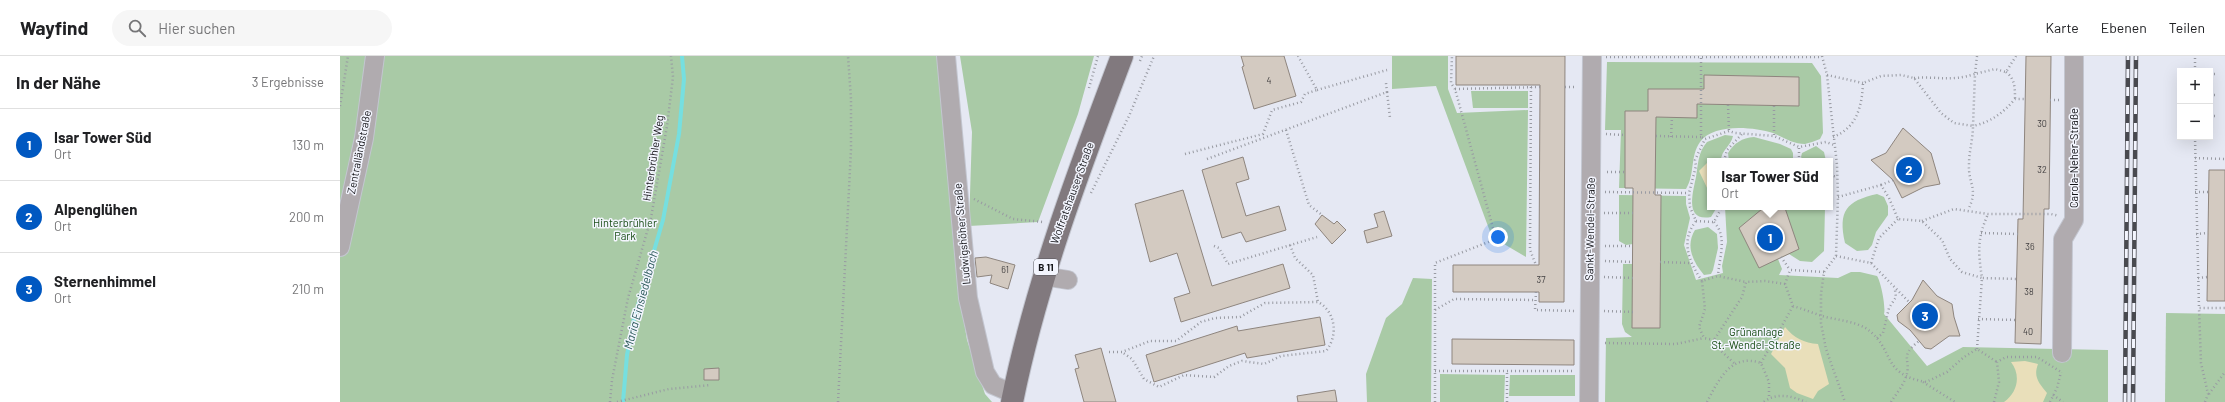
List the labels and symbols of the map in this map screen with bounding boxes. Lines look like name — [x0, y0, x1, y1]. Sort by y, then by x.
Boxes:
house number: 4 — [1267, 75, 1272, 86]
street label: Carola-Neher-Straße — [2067, 108, 2080, 208]
street label: Zentralländstraße — [344, 109, 373, 195]
street label: Hinterbrühler Weg — [639, 114, 666, 202]
house number: 30 — [2037, 118, 2047, 129]
street label: Wolfratshauser Straße — [1047, 140, 1096, 245]
pin: 2 — [1896, 155, 1922, 185]
house number: 32 — [2037, 164, 2047, 175]
street label: Sankt-Wendel-Straße — [1582, 177, 1597, 281]
street label: Ludwigshöher Straße — [951, 183, 972, 285]
park label: Hinterbrühler Park — [593, 216, 657, 242]
pin: 1 — [1757, 223, 1783, 253]
your location — [1488, 227, 1508, 247]
house number: 36 — [2025, 241, 2035, 252]
water label: Maria Einsiedelbach — [620, 249, 660, 351]
road number: B 11 — [1034, 259, 1058, 275]
house number: 61 — [1001, 264, 1009, 275]
house number: 37 — [1537, 274, 1546, 285]
house number: 38 — [2024, 286, 2034, 297]
pin: 3 — [1912, 301, 1938, 331]
park label: Grünanlage St.-Wendel-Straße — [1711, 325, 1801, 351]
house number: 40 — [2023, 326, 2033, 337]

